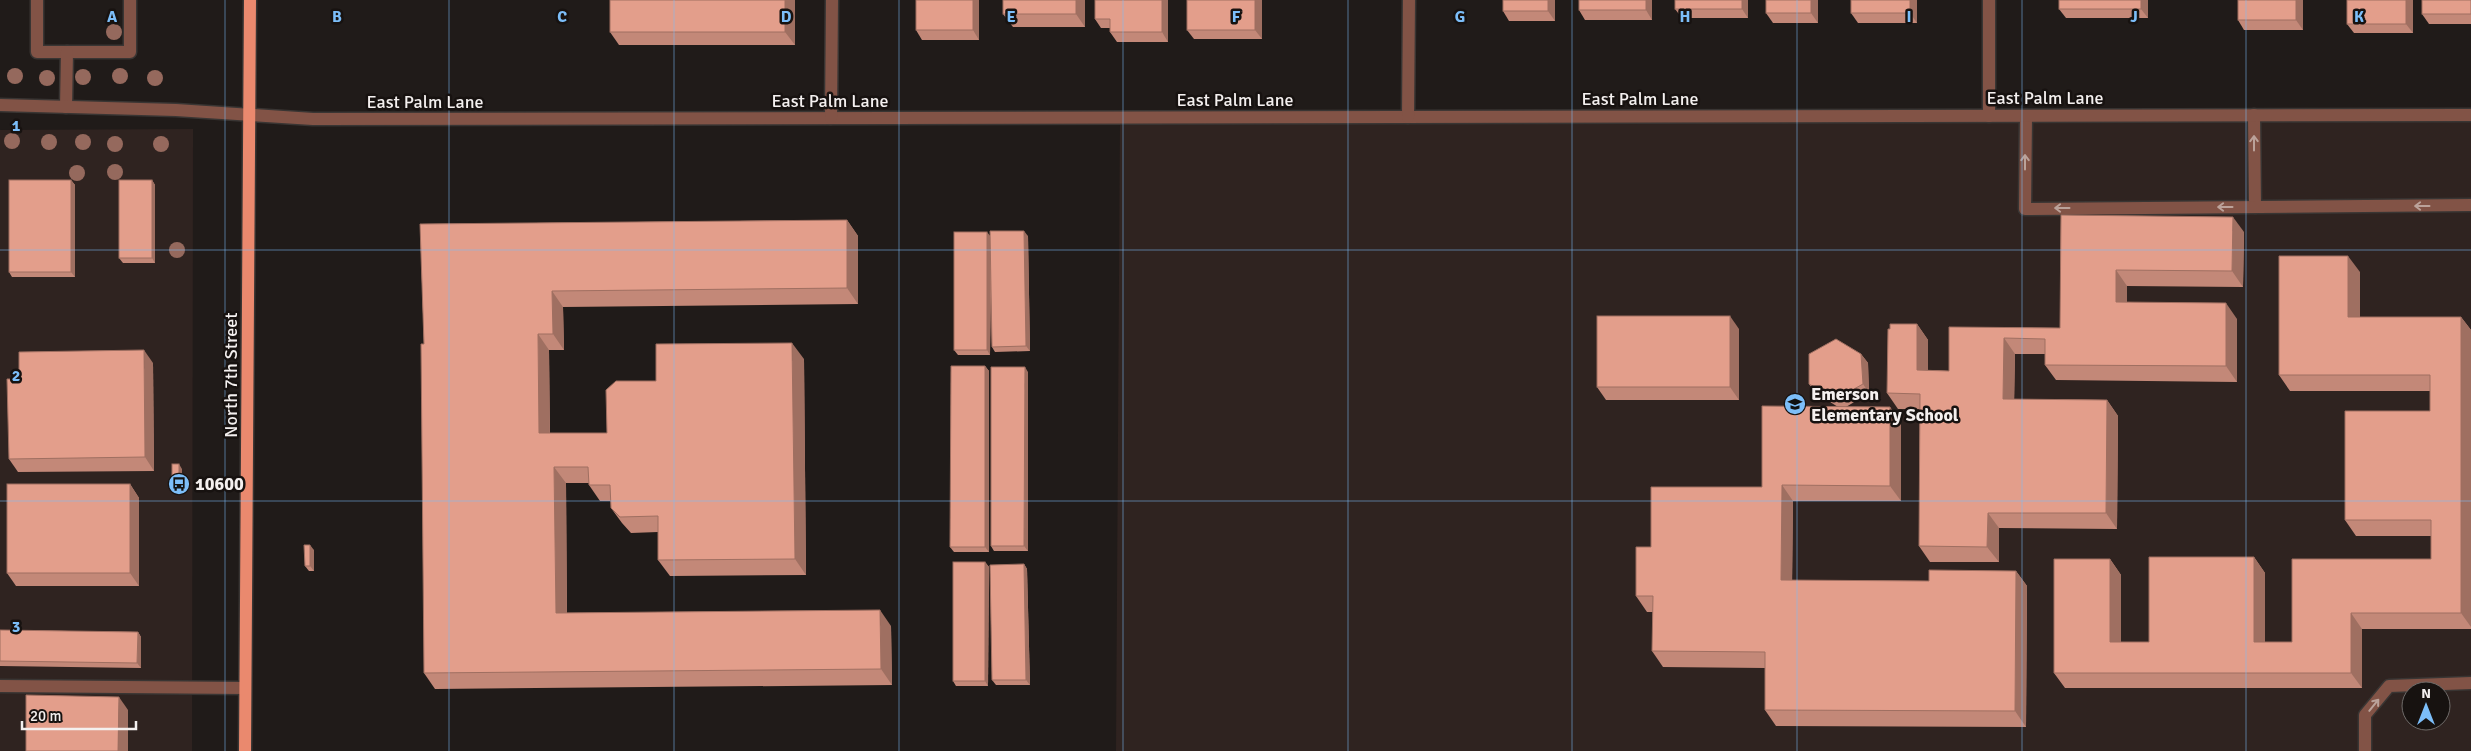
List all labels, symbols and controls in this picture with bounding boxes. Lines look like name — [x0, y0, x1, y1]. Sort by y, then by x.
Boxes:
text: A — [107, 7, 118, 27]
text: B — [332, 7, 342, 27]
text: C — [557, 7, 567, 27]
text: D — [781, 7, 792, 27]
text: E — [1006, 7, 1016, 27]
text: F — [1232, 7, 1241, 27]
text: G — [1455, 7, 1465, 27]
text: H — [1680, 7, 1690, 27]
text: I — [1906, 7, 1912, 27]
text: J — [2130, 7, 2138, 27]
text: K — [2354, 7, 2364, 27]
street label: East Palm Lane — [1986, 87, 2104, 109]
street label: East Palm Lane — [1581, 88, 1699, 110]
street label: East Palm Lane — [1176, 89, 1294, 111]
street label: East Palm Lane — [771, 90, 889, 112]
street label: East Palm Lane — [366, 91, 484, 113]
text: 1 — [12, 116, 21, 136]
one-way arrow — [2249, 136, 2259, 152]
one-way arrow — [2020, 154, 2030, 170]
one-way arrow — [2415, 201, 2431, 211]
one-way arrow — [2217, 202, 2234, 212]
one-way arrow — [2055, 203, 2071, 213]
street label: North 7th Street — [220, 312, 242, 438]
text: 2 — [12, 366, 20, 386]
place label: Emerson Elementary School — [1811, 383, 1959, 426]
school or university icon: Emerson Elementary School — [1783, 392, 1807, 416]
bus stop icon: 10600 — [167, 472, 191, 496]
place label: 10600 — [195, 473, 244, 495]
text: 3 — [12, 617, 20, 637]
north arrow — [2401, 681, 2451, 731]
text: N — [2421, 685, 2431, 702]
scale bar — [22, 698, 136, 730]
one-way arrow — [2368, 699, 2379, 712]
text: 20 m — [30, 707, 61, 725]

